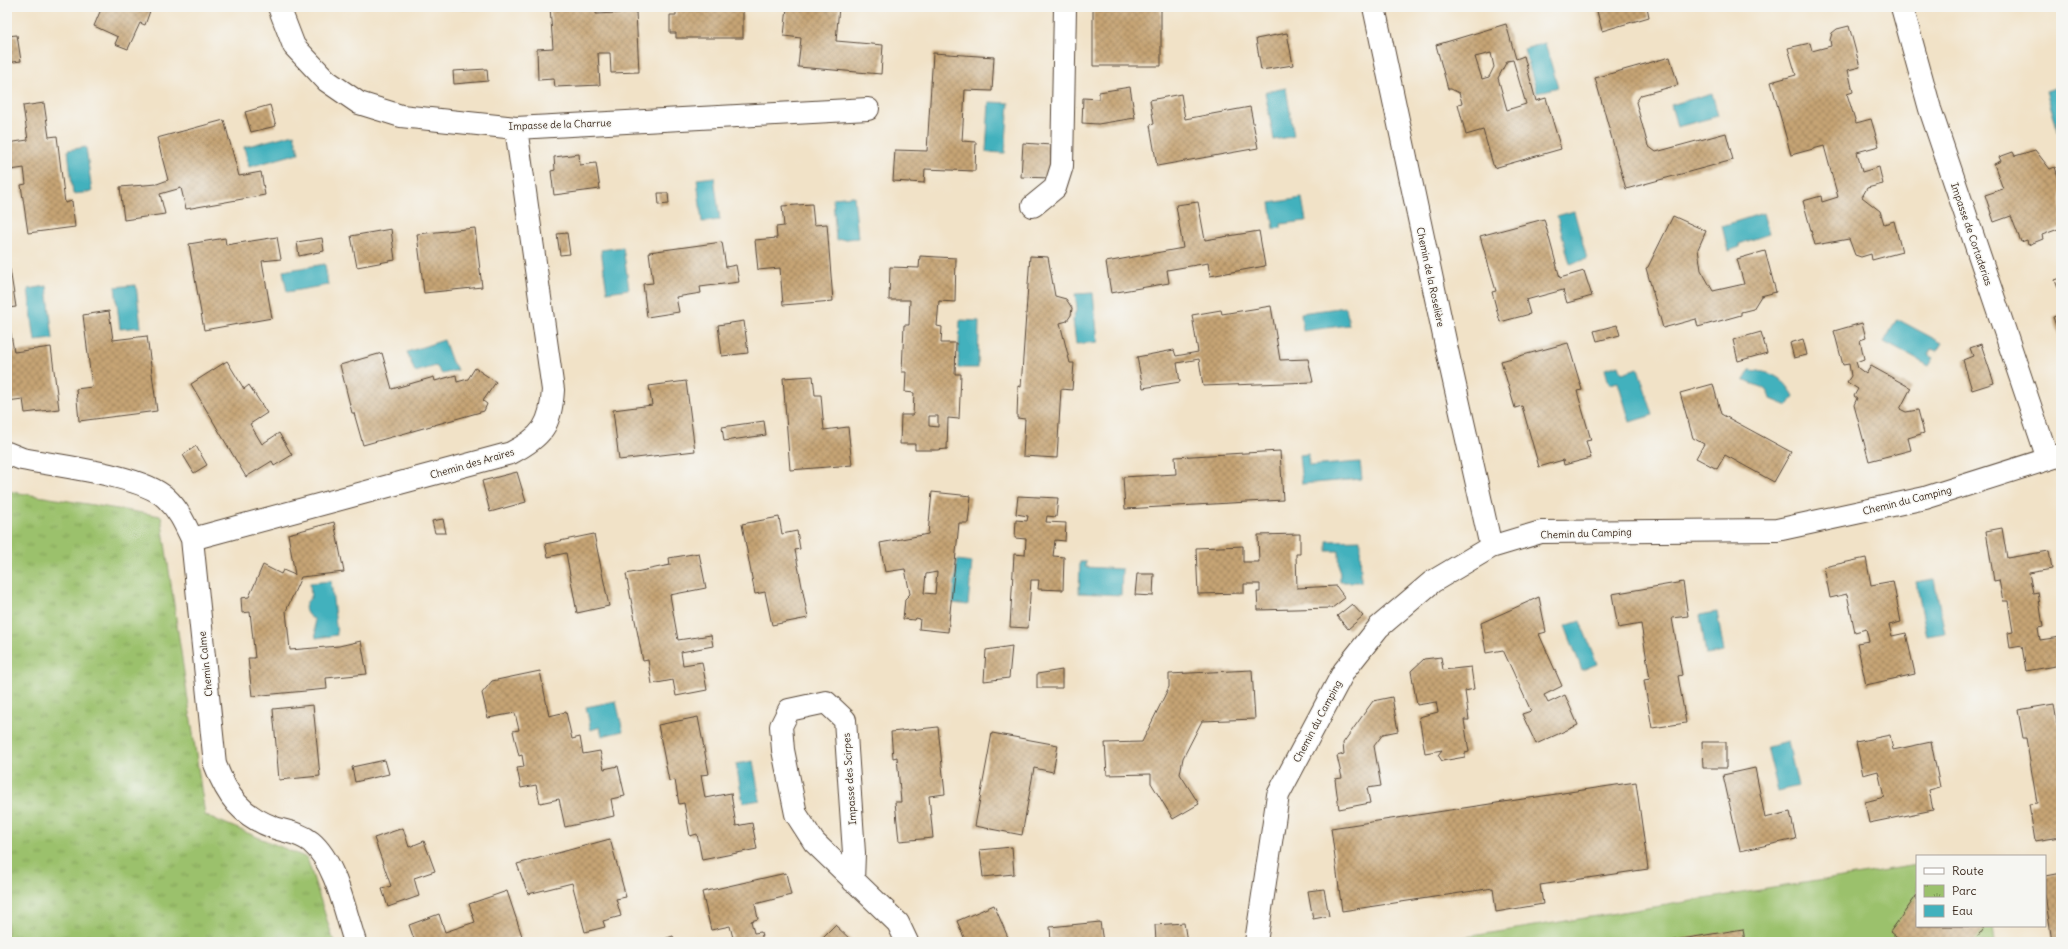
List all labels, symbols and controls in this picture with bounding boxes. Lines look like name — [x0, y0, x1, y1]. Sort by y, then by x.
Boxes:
street label: Impasse de la Charrue — [508, 116, 612, 133]
street label: Impasse de Cortaderias — [1948, 181, 1995, 288]
street label: Chemin de la Roselière — [1414, 226, 1447, 328]
street label: Chemin des Araires — [428, 445, 516, 482]
street label: Chemin du Camping — [1861, 483, 1953, 518]
street label: Chemin du Camping — [1540, 525, 1632, 542]
street label: Chemin Calme — [196, 631, 215, 697]
street label: Chemin du Camping — [1290, 678, 1345, 765]
street label: Impasse des Scirpes — [840, 732, 859, 825]
legend — [1916, 855, 2046, 927]
text: Route — [1952, 863, 1984, 878]
text: Parc — [1952, 883, 1977, 898]
text: Eau — [1952, 903, 1973, 918]

